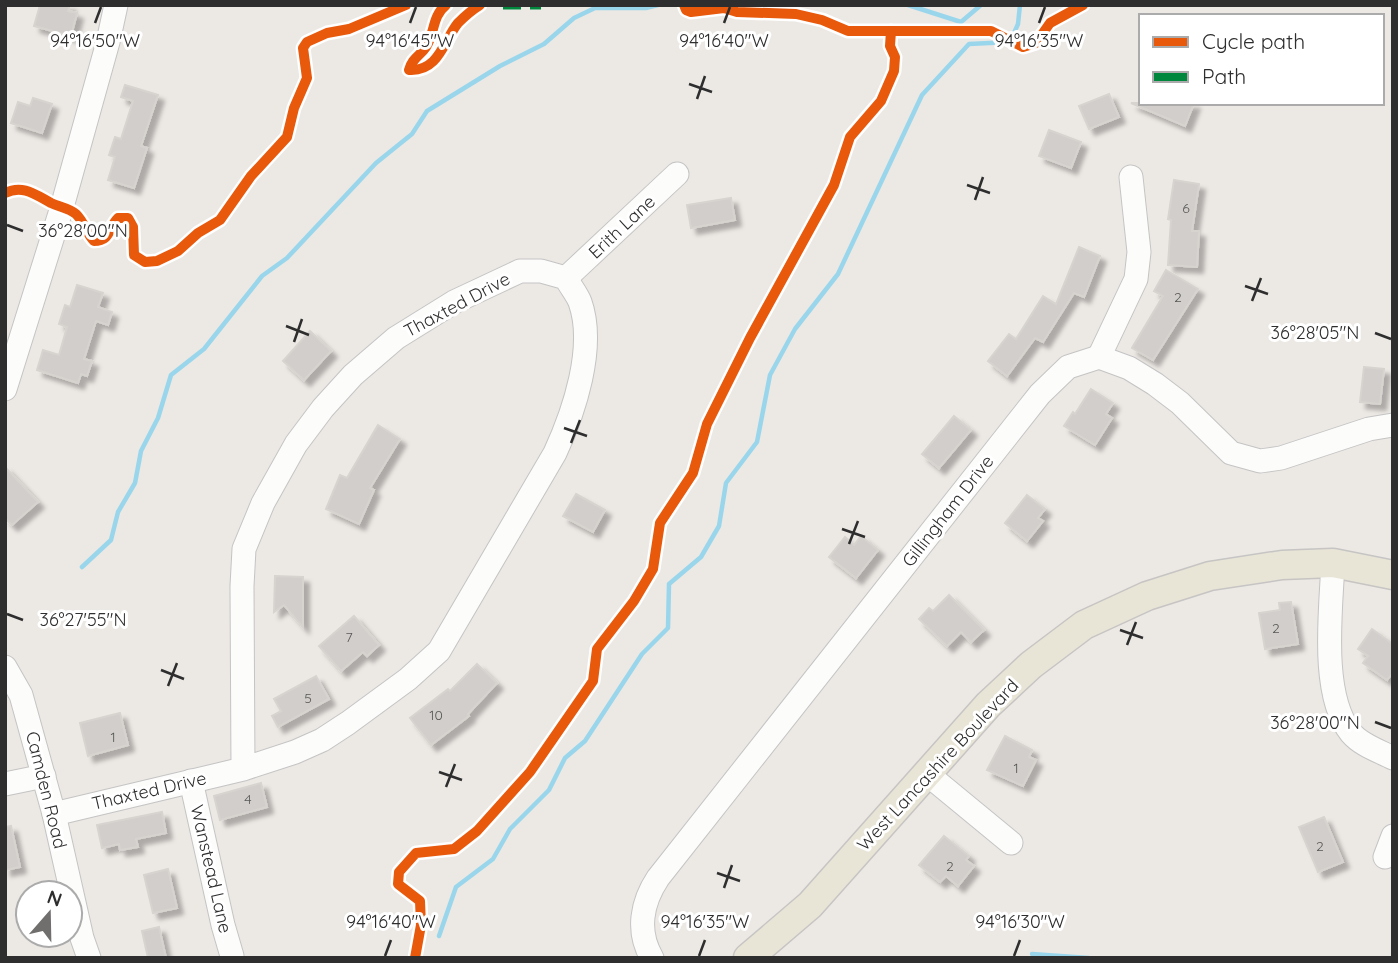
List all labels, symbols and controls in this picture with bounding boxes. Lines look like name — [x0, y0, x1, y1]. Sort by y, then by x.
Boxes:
legend — [1139, 14, 1384, 105]
text: Cycle path — [1202, 28, 1305, 54]
text: 94°16'50"W — [50, 29, 140, 52]
text: 94°16'45"W — [365, 29, 455, 52]
text: 94°16'40"W — [679, 29, 769, 52]
text: 94°16'35"W — [995, 29, 1083, 52]
text: Path — [1202, 63, 1246, 89]
street label: Erith Lane — [583, 190, 660, 263]
house number: 6 — [1182, 199, 1190, 217]
text: 36°28'00"N — [38, 219, 128, 242]
street label: Thaxted Drive — [400, 267, 514, 342]
house number: 2 — [1174, 288, 1182, 306]
text: 36°28'05"N — [1271, 321, 1359, 344]
street label: Gillingham Drive — [897, 450, 999, 571]
text: 36°27'55"N — [39, 608, 127, 631]
house number: 2 — [1272, 619, 1280, 637]
house number: 7 — [345, 628, 353, 646]
street label: West Lancashire Boulevard — [852, 674, 1023, 855]
house number: 5 — [304, 689, 312, 707]
house number: 10 — [429, 706, 443, 724]
text: 36°28'00"N — [1270, 711, 1360, 734]
house number: 1 — [110, 728, 116, 746]
street label: Camden Road — [21, 729, 72, 851]
house number: 1 — [1013, 759, 1019, 777]
street label: Thaxted Drive — [89, 766, 208, 815]
house number: 4 — [244, 790, 252, 808]
street label: Wanstead Lane — [186, 802, 237, 935]
house number: 2 — [1316, 837, 1324, 855]
house number: 2 — [946, 857, 954, 875]
north arrow — [14, 879, 84, 949]
text: N — [44, 884, 65, 912]
text: 94°16'40"W — [346, 910, 436, 933]
text: 94°16'35"W — [661, 910, 749, 933]
text: 94°16'30"W — [975, 910, 1065, 933]

